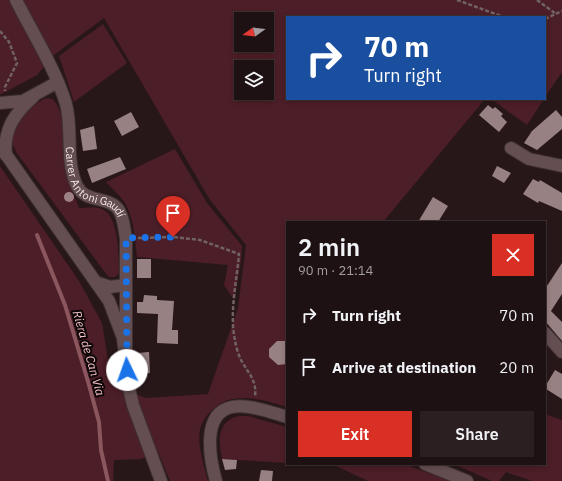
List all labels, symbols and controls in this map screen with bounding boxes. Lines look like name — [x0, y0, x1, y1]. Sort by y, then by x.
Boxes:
north arrow — [234, 12, 274, 52]
map controls — [234, 12, 274, 100]
text: 70 m — [364, 28, 429, 65]
icon: right — [298, 32, 350, 84]
button: layers — [234, 60, 274, 100]
text: Turn right — [364, 64, 442, 87]
street label: Carrer Antoni Gaudí — [63, 146, 128, 219]
pin — [156, 196, 190, 237]
icon: arrive — [162, 202, 184, 224]
text: 2 min — [298, 231, 360, 263]
button: close — [492, 234, 534, 276]
text: 90 m · 21:14 — [298, 262, 373, 279]
icon: right — [298, 304, 320, 326]
text: Turn right — [332, 306, 401, 325]
text: 70 m — [499, 306, 534, 325]
water label: Riera de Can Via — [70, 309, 108, 397]
position arrow — [106, 349, 148, 391]
icon: arrive — [298, 356, 320, 378]
text: Arrive at destination — [332, 358, 476, 377]
text: 20 m — [499, 358, 534, 377]
button: Exit — [298, 411, 412, 457]
button: Share — [420, 411, 534, 457]

